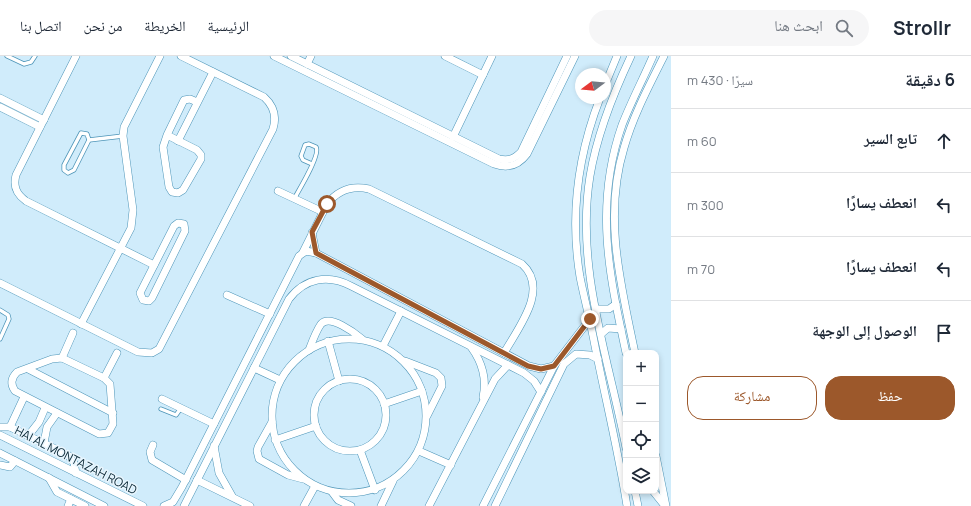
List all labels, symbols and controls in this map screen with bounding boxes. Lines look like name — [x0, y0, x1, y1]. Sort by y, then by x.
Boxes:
search box — [589, 10, 869, 46]
text: ابحث هنا — [774, 15, 823, 36]
text: Strollr — [893, 15, 951, 41]
text: اتصل بنا — [20, 16, 62, 35]
text: من نحن — [84, 16, 122, 35]
text: الخريطة — [144, 16, 186, 35]
text: الرئيسية — [208, 16, 249, 35]
icon: search — [833, 17, 855, 39]
north arrow — [575, 68, 611, 104]
text: 6 دقيقة — [905, 68, 955, 91]
text: سيرًا · 430 m — [687, 71, 753, 89]
text: تابع السير — [864, 128, 917, 149]
icon: ahead — [933, 130, 955, 152]
text: 60 m — [687, 132, 717, 150]
text: انعطف يسارًا — [846, 192, 917, 213]
icon: left — [933, 194, 955, 216]
route start — [318, 195, 336, 213]
text: 300 m — [687, 196, 724, 214]
text: انعطف يسارًا — [846, 256, 917, 277]
icon: left — [933, 258, 955, 280]
text: 70 m — [687, 260, 715, 278]
route end — [581, 310, 599, 328]
text: الوصول إلى الوجهة — [812, 320, 917, 341]
icon: arrive — [933, 322, 955, 344]
map controls — [623, 350, 659, 494]
button: + — [623, 350, 659, 386]
button: مشاركة — [687, 376, 817, 420]
button: حفظ — [825, 376, 955, 420]
button: − — [623, 386, 659, 422]
street label: HAI AL MONTAZAH ROAD — [12, 422, 140, 498]
button: locate — [623, 422, 659, 458]
button: layers — [623, 458, 659, 494]

